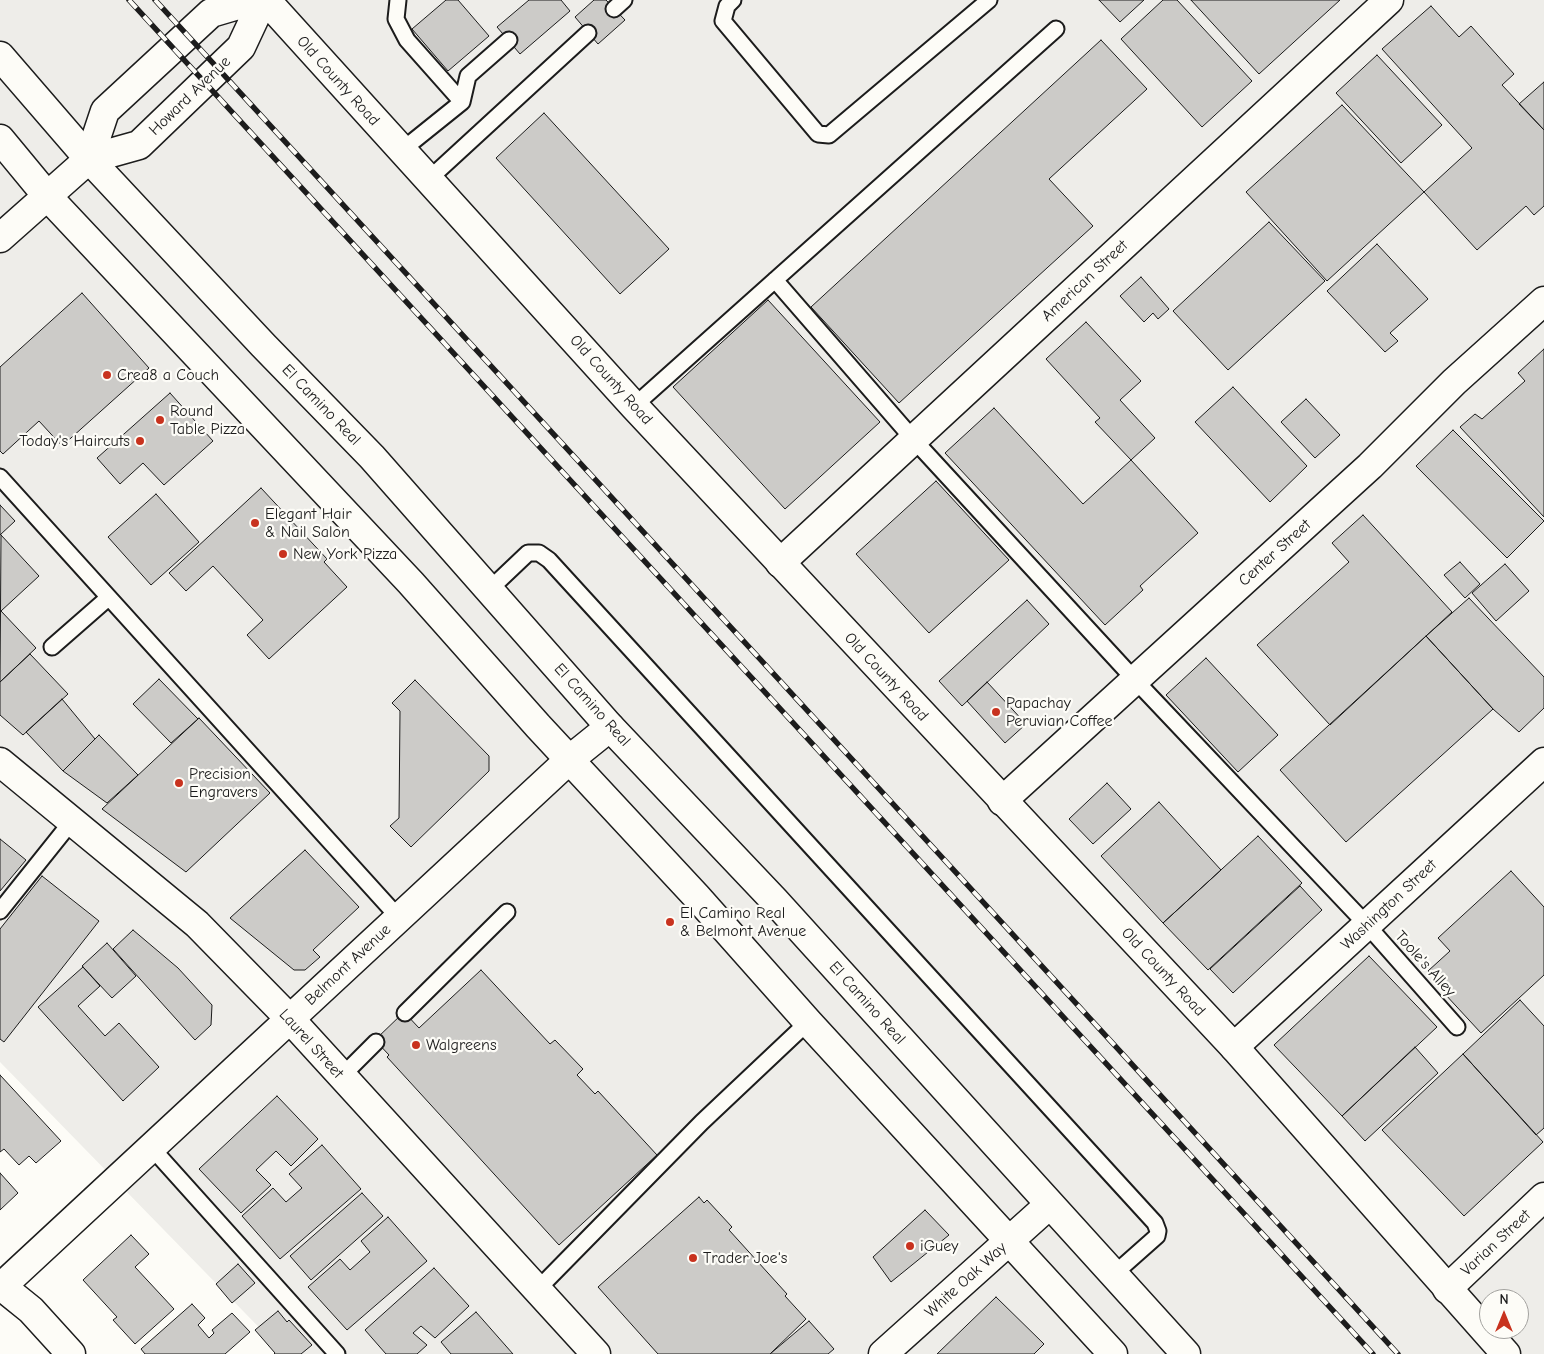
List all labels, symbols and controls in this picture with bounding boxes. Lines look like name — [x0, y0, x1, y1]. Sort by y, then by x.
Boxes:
street label: Old County Road — [293, 32, 383, 130]
street label: Howard Avenue — [145, 52, 235, 140]
street label: American Street — [1038, 236, 1132, 326]
street label: Old County Road — [566, 331, 656, 429]
street label: El Camino Real — [278, 360, 364, 450]
place label: Crea8 a Couch — [117, 365, 219, 385]
marker: Crea8 a Couch — [101, 369, 113, 381]
place label: Round Table Pizza — [170, 401, 245, 439]
marker: Round Table Pizza — [154, 414, 166, 426]
place label: Today's Haircuts — [19, 431, 130, 451]
marker: Today's Haircuts — [134, 435, 146, 447]
place label: Elegant Hair & Nail Salon — [265, 504, 351, 542]
street label: Center Street — [1235, 516, 1315, 590]
marker: Elegant Hair & Nail Salon — [249, 517, 261, 529]
place label: New York Pizza — [293, 544, 397, 564]
marker: New York Pizza — [277, 548, 289, 560]
street label: Old County Road — [840, 629, 932, 725]
street label: El Camino Real — [550, 659, 634, 751]
place label: Papachay Peruvian Coffee — [1006, 693, 1112, 731]
marker: Papachay Peruvian Coffee — [990, 706, 1002, 718]
place label: Precision Engravers — [189, 764, 258, 802]
marker: Precision Engravers — [173, 777, 185, 789]
street label: Washington Street — [1337, 856, 1441, 954]
place label: El Camino Real & Belmont Avenue — [680, 903, 806, 941]
marker: El Camino Real & Belmont Avenue — [664, 916, 676, 928]
street label: Belmont Avenue — [301, 920, 395, 1010]
street label: Old County Road — [1117, 924, 1209, 1020]
street label: Toole's Alley — [1390, 927, 1460, 1001]
street label: El Camino Real — [825, 957, 909, 1049]
street label: Laurel Street — [275, 1005, 347, 1083]
place label: Walgreens — [426, 1035, 497, 1055]
marker: Walgreens — [410, 1039, 422, 1051]
street label: Varian Street — [1457, 1206, 1535, 1280]
place label: iGuey — [920, 1236, 958, 1256]
street label: White Oak Way — [921, 1238, 1011, 1322]
marker: iGuey — [904, 1240, 916, 1252]
place label: Trader Joe's — [703, 1248, 787, 1268]
marker: Trader Joe's — [687, 1252, 699, 1264]
north arrow — [1479, 1289, 1529, 1339]
text: N — [1499, 1291, 1509, 1308]

